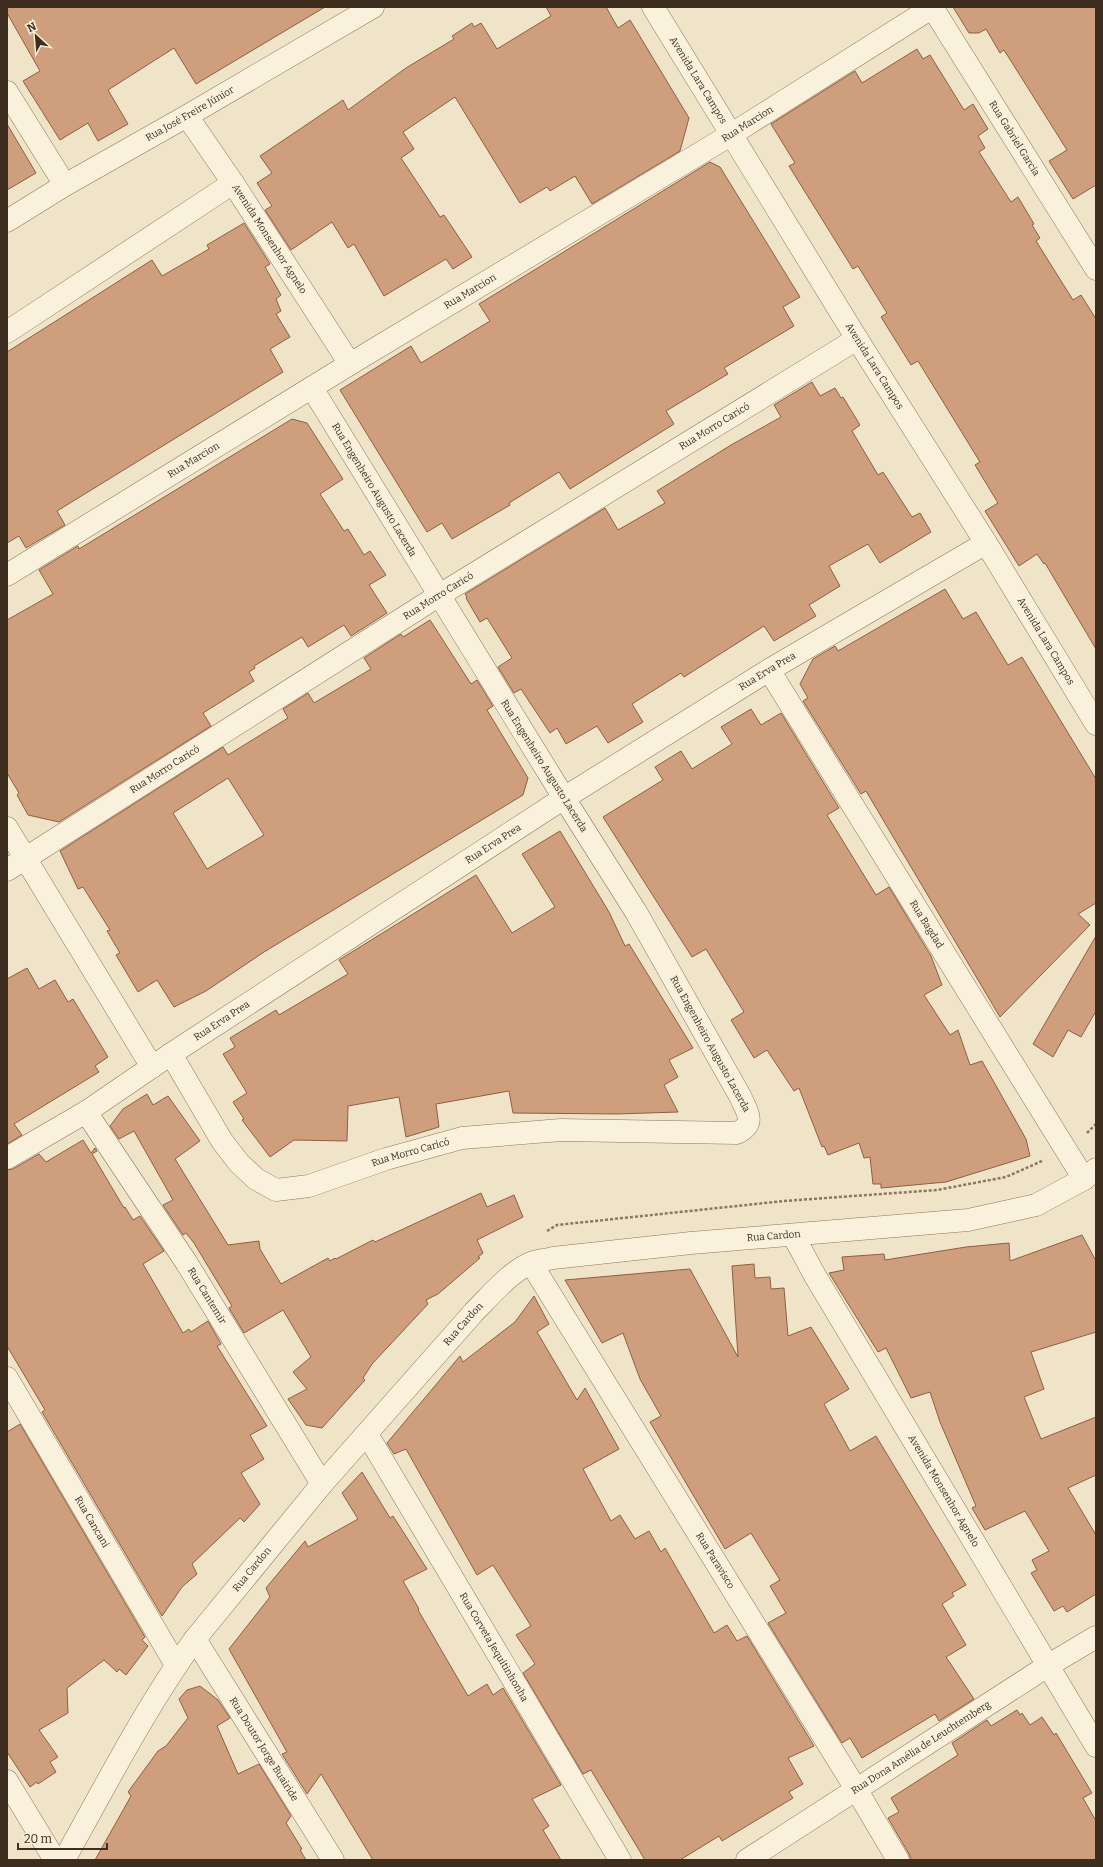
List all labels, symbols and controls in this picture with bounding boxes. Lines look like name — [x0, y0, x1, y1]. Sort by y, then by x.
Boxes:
north arrow — [16, 16, 56, 56]
text: N — [25, 20, 39, 35]
street label: Avenida Lara Campos — [667, 35, 729, 126]
street label: Rua José Freire Júnior — [144, 83, 237, 144]
street label: Rua Gabriel Garcia — [986, 99, 1043, 179]
street label: Rua Marcion — [720, 103, 776, 145]
street label: Avenida Monsenhor Agnelo — [229, 182, 309, 296]
street label: Rua Marcion — [442, 271, 499, 312]
street label: Avenida Lara Campos — [843, 321, 906, 412]
street label: Rua Morro Caricó — [677, 400, 752, 453]
street label: Rua Engenheiro Augusto Lacerda — [329, 421, 419, 560]
street label: Rua Marcion — [165, 439, 222, 481]
street label: Rua Morro Caricó — [401, 570, 476, 623]
street label: Avenida Lara Campos — [1015, 595, 1077, 687]
street label: Rua Erva Prea — [737, 649, 798, 693]
street label: Rua Engenheiro Augusto Lacerda — [498, 698, 590, 835]
street label: Rua Morro Caricó — [128, 743, 202, 796]
street label: Rua Erva Prea — [463, 821, 524, 867]
street label: Rua Bagdad — [907, 898, 946, 951]
street label: Rua Engenheiro Augusto Lacerda — [667, 974, 753, 1115]
street label: Rua Erva Prea — [192, 998, 253, 1043]
street label: Rua Morro Caricó — [370, 1136, 451, 1170]
street label: Rua Cardon — [746, 1228, 802, 1244]
street label: Rua Cantemir — [185, 1265, 229, 1327]
street label: Rua Cardon — [441, 1300, 486, 1348]
street label: Avenida Monsenhor Agnelo — [906, 1433, 982, 1549]
street label: Rua Cancani — [72, 1494, 112, 1550]
street label: Rua Paravisco — [693, 1530, 737, 1591]
street label: Rua Cardon — [230, 1544, 274, 1594]
street label: Rua Corveta Jequitinhonha — [457, 1591, 531, 1704]
street label: Rua Doutor Jorge Buairide — [227, 1695, 301, 1804]
street label: Rua Dona Amélia de Leuchtemberg — [849, 1698, 993, 1797]
scale bar — [18, 1825, 107, 1851]
text: 20 m — [24, 1832, 53, 1846]

